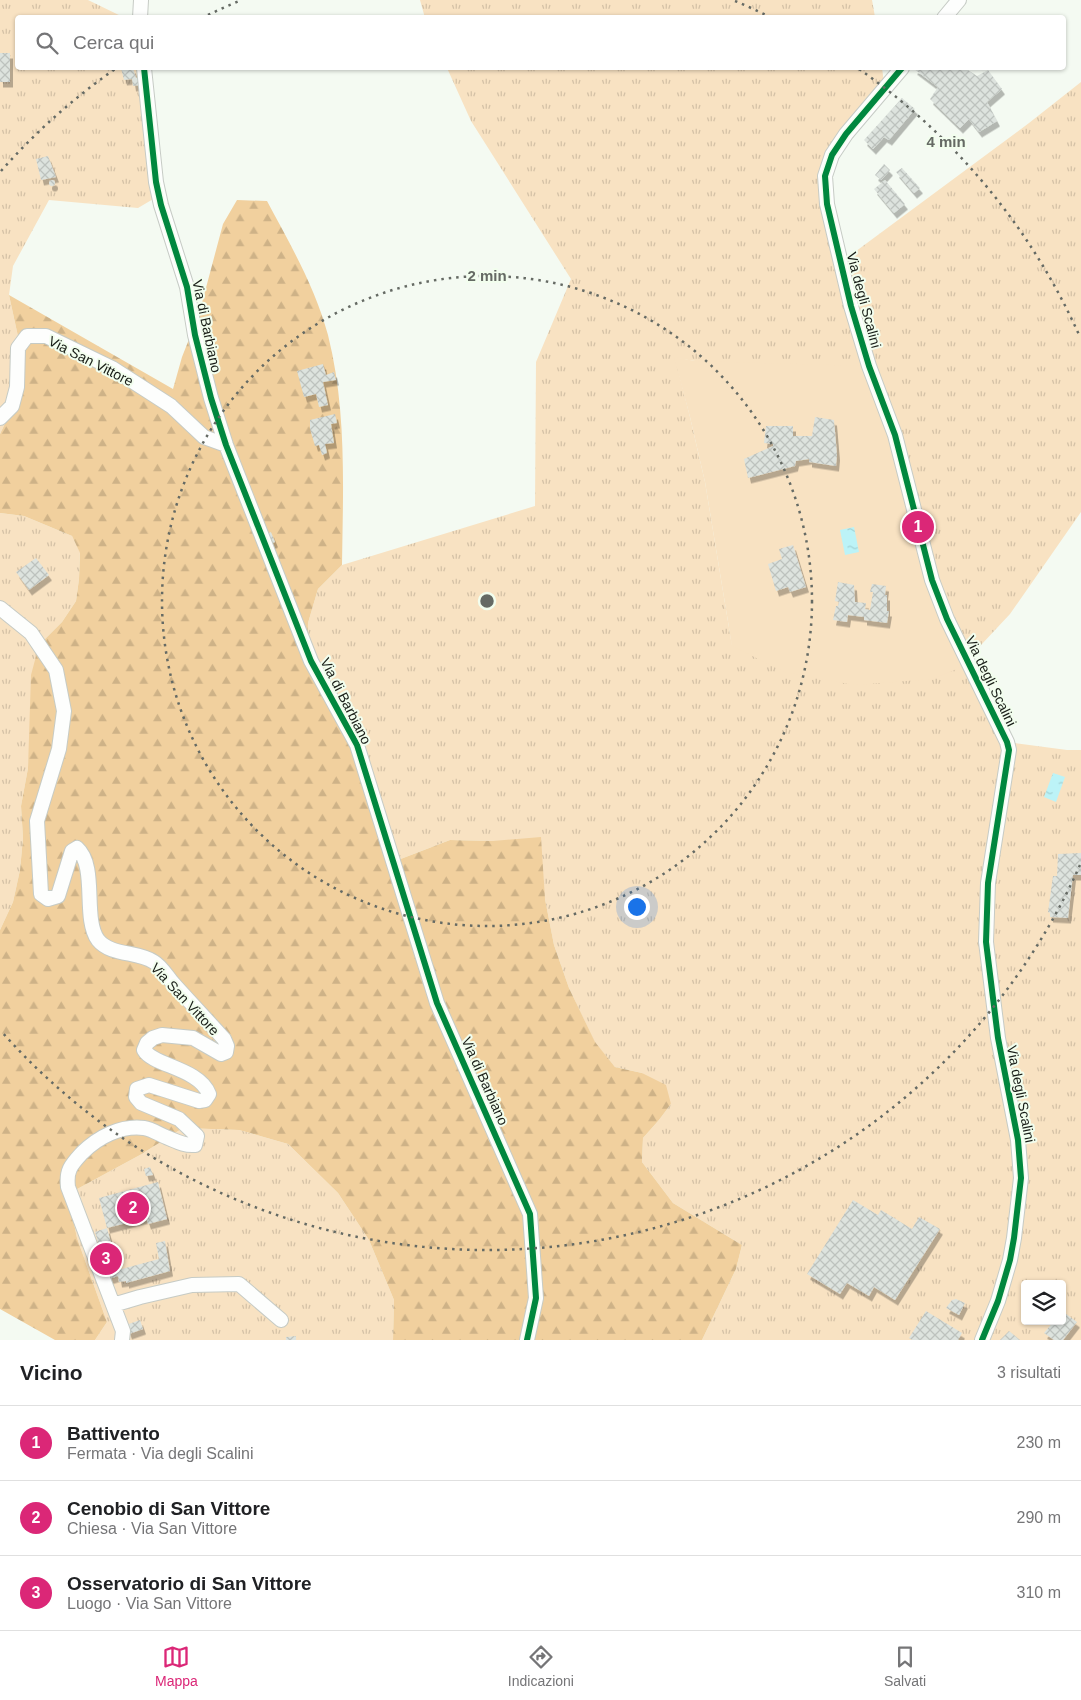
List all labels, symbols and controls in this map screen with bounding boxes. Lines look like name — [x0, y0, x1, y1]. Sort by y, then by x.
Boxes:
search box — [15, 15, 1066, 70]
icon: search — [33, 29, 61, 57]
text: Cerca qui — [73, 32, 154, 53]
text: 4 min — [926, 133, 966, 150]
street label: Via degli Scalini — [844, 250, 884, 350]
text: 2 min — [467, 267, 507, 284]
street label: Via di Barbiano — [189, 278, 225, 374]
street label: Via San Vittore — [46, 333, 136, 389]
pin: 1 — [902, 508, 934, 546]
centre of rings — [478, 592, 496, 610]
street label: Via degli Scalini — [962, 633, 1020, 729]
street label: Via di Barbiano — [317, 655, 375, 747]
your location — [624, 894, 650, 920]
street label: Via San Vittore — [147, 960, 223, 1039]
street label: Via di Barbiano — [458, 1034, 512, 1128]
street label: Via degli Scalini — [1004, 1044, 1038, 1144]
pin: 2 — [117, 1189, 149, 1227]
pin: 3 — [90, 1240, 122, 1278]
map controls — [1021, 1280, 1066, 1325]
button: layers — [1021, 1280, 1066, 1325]
text: Vicino — [20, 1361, 83, 1384]
text: 3 risultati — [997, 1364, 1061, 1381]
text: Battivento — [67, 1423, 160, 1444]
text: 1 — [32, 1434, 40, 1451]
text: 230 m — [1017, 1434, 1061, 1451]
text: Fermata · Via degli Scalini — [67, 1445, 253, 1462]
text: Cenobio di San Vittore — [67, 1498, 270, 1519]
text: 2 — [32, 1509, 40, 1526]
text: 290 m — [1017, 1509, 1061, 1526]
text: Chiesa · Via San Vittore — [67, 1520, 237, 1537]
text: Osservatorio di San Vittore — [67, 1573, 312, 1594]
text: 3 — [32, 1584, 40, 1601]
text: 310 m — [1017, 1584, 1061, 1601]
text: Luogo · Via San Vittore — [67, 1595, 232, 1612]
tab: Mappa — [155, 1643, 198, 1689]
tab: Indicazioni — [508, 1643, 574, 1689]
tab: Salvati — [884, 1643, 926, 1689]

